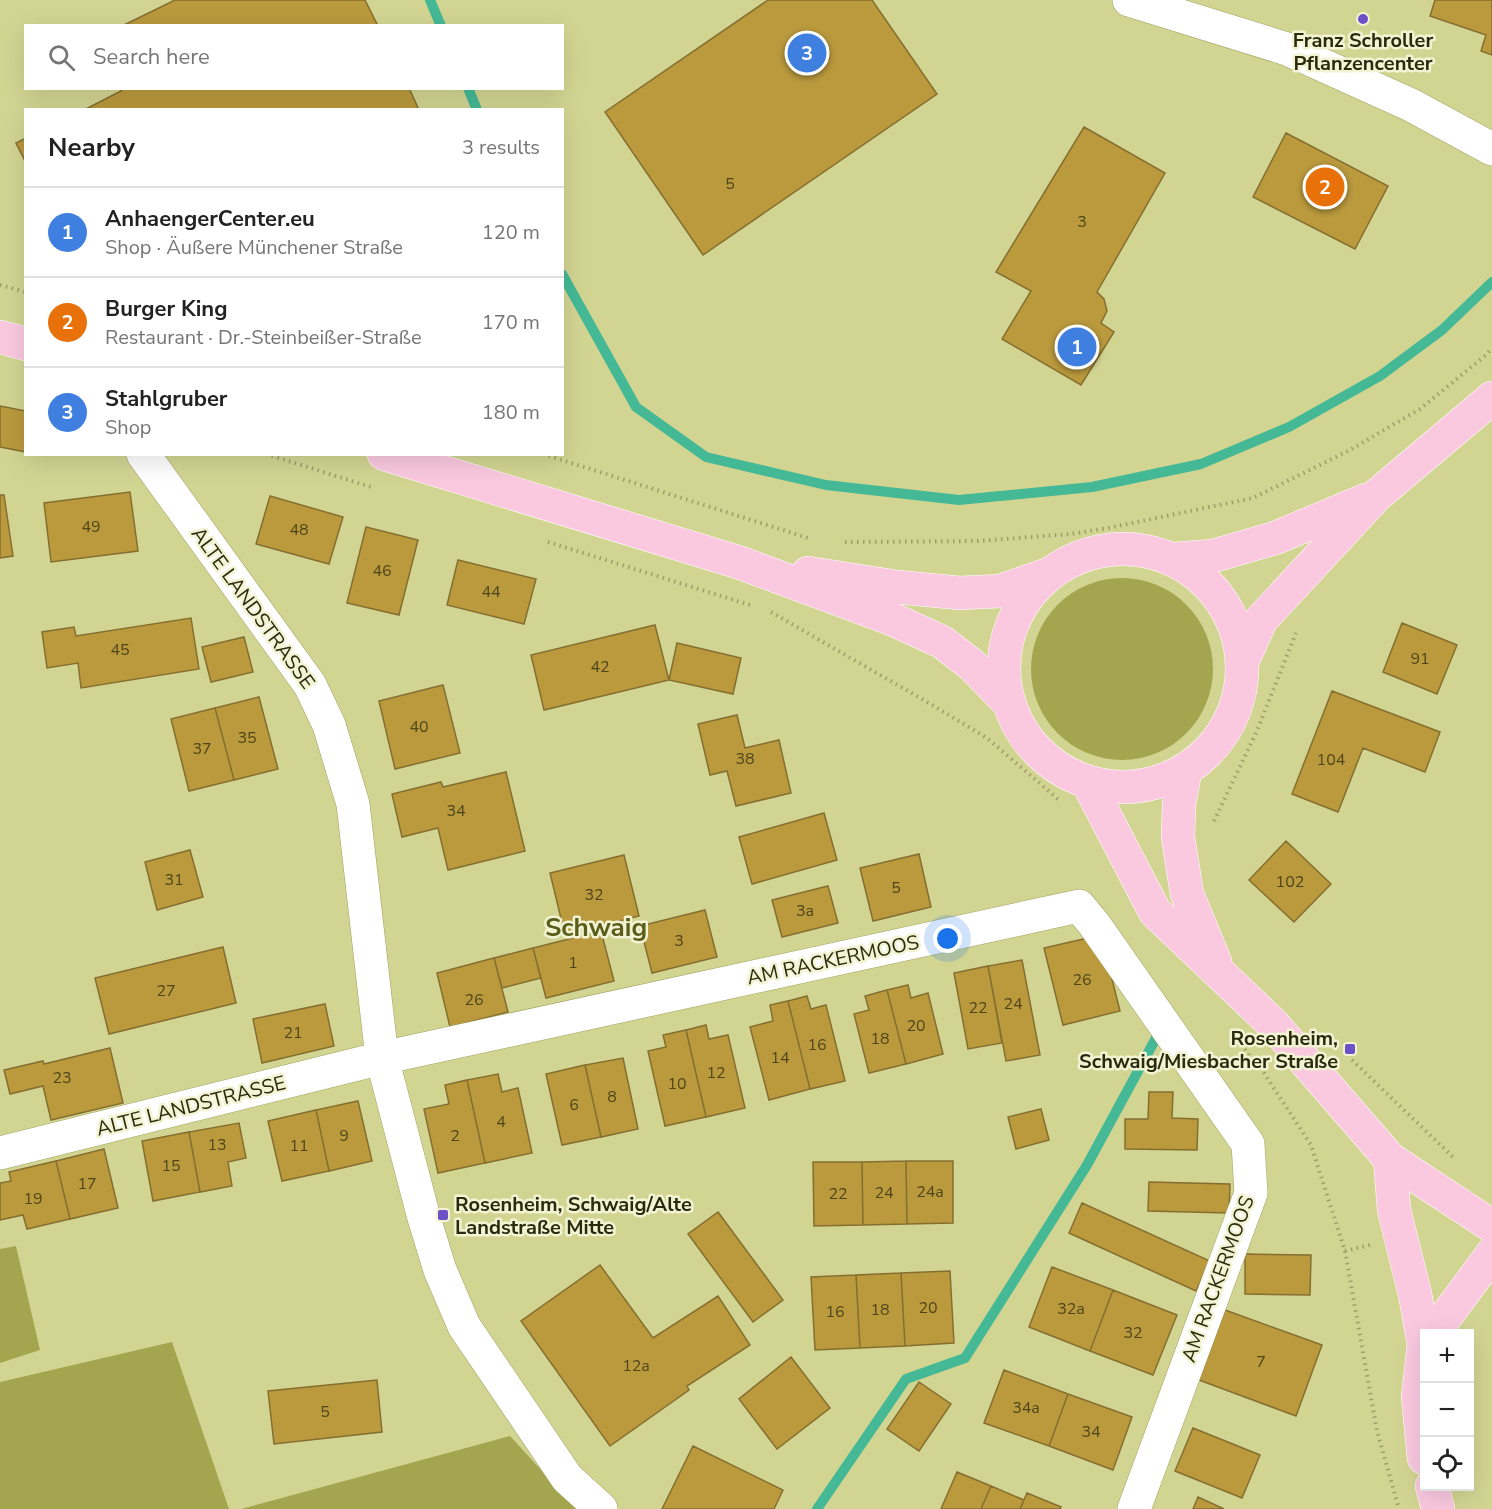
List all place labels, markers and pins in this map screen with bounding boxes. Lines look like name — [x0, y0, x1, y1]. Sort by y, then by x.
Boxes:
marker: Franz Schroller Pflanzencenter — [1356, 12, 1370, 26]
place label: Franz Schroller Pflanzencenter — [1293, 27, 1433, 77]
pin: 3 — [788, 31, 826, 76]
pin: 2 — [1306, 164, 1344, 210]
pin: 1 — [1058, 324, 1096, 370]
place label: Rosenheim, Schwaig/Miesbacher Straße — [1079, 1025, 1338, 1075]
marker: Rosenheim, Schwaig/Miesbacher Straße — [1343, 1042, 1357, 1056]
place label: Rosenheim, Schwaig/Alte Landstraße Mitte — [455, 1191, 692, 1241]
marker: Rosenheim, Schwaig/Alte Landstraße Mitte — [436, 1208, 450, 1222]

